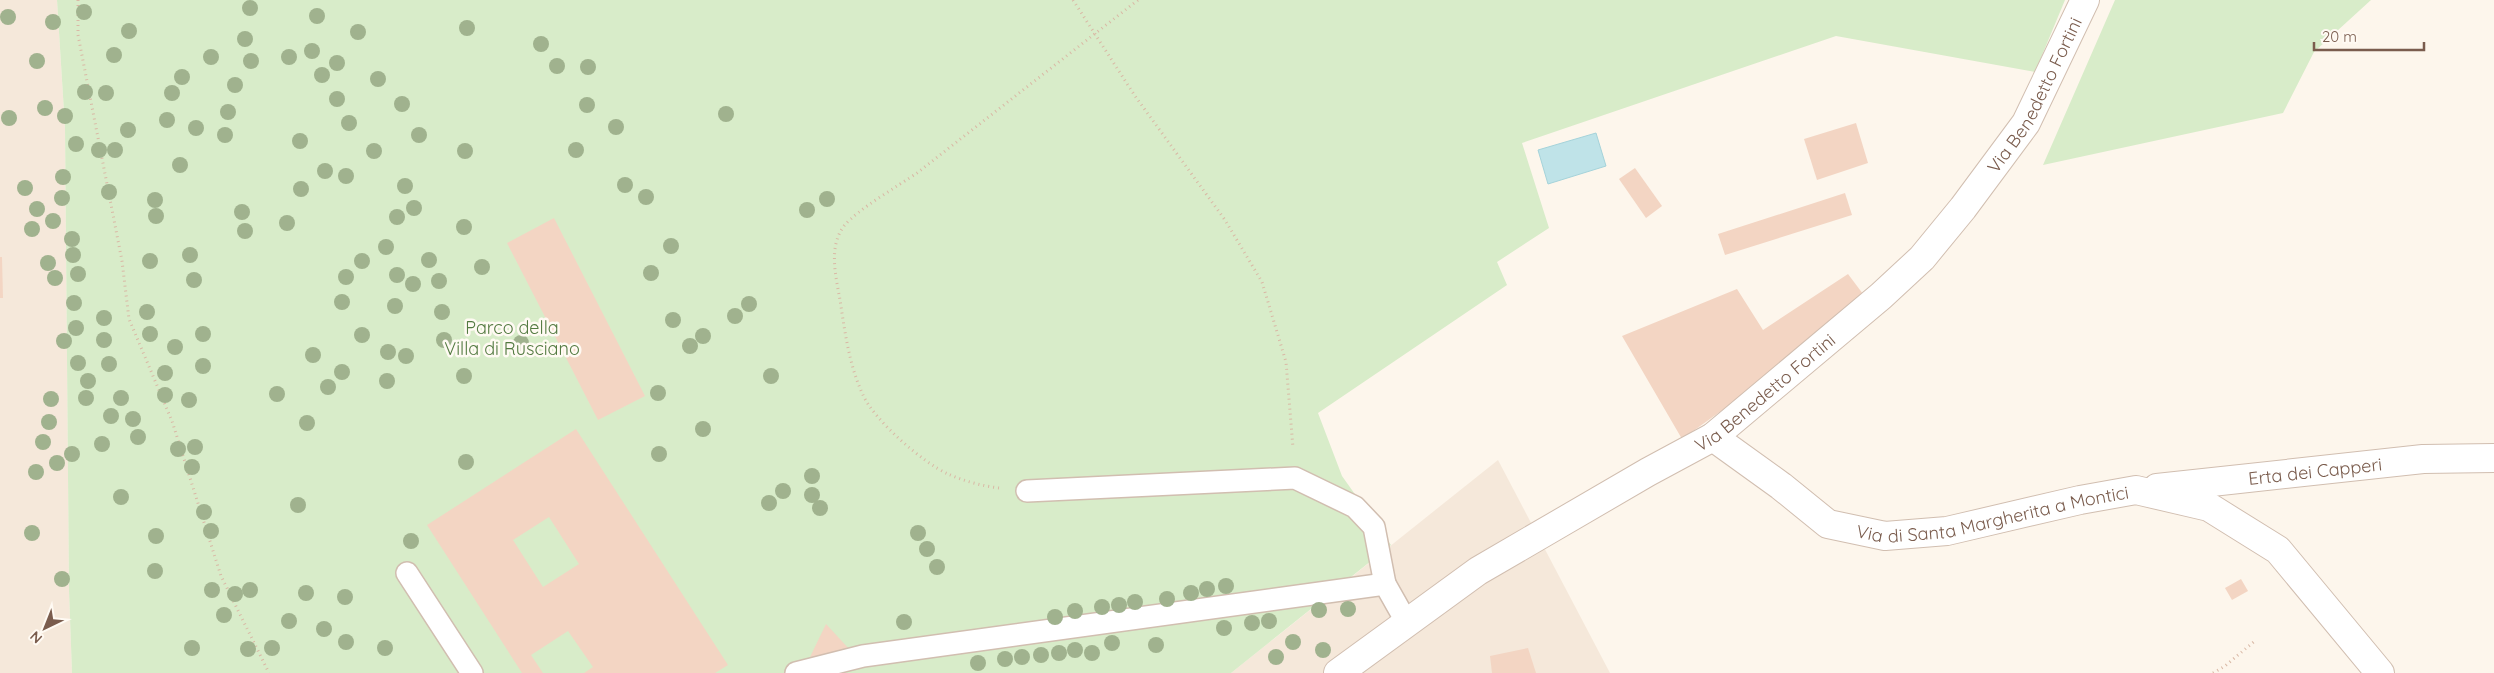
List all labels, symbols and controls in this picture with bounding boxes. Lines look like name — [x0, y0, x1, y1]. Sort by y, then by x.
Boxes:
street label: Via Benedetto Fortini — [1982, 13, 2087, 177]
scale bar — [2314, 20, 2424, 52]
text: 20 m — [2322, 27, 2357, 46]
park label: Parco della Villa di Rusciano — [444, 316, 580, 360]
street label: Via Benedetto Fortini — [1691, 328, 1840, 456]
street label: Erta dei Capperi — [2247, 452, 2383, 489]
street label: Via di Santa Margherita a Montici — [1854, 480, 2130, 548]
north arrow — [20, 603, 70, 653]
text: N — [26, 627, 46, 648]

